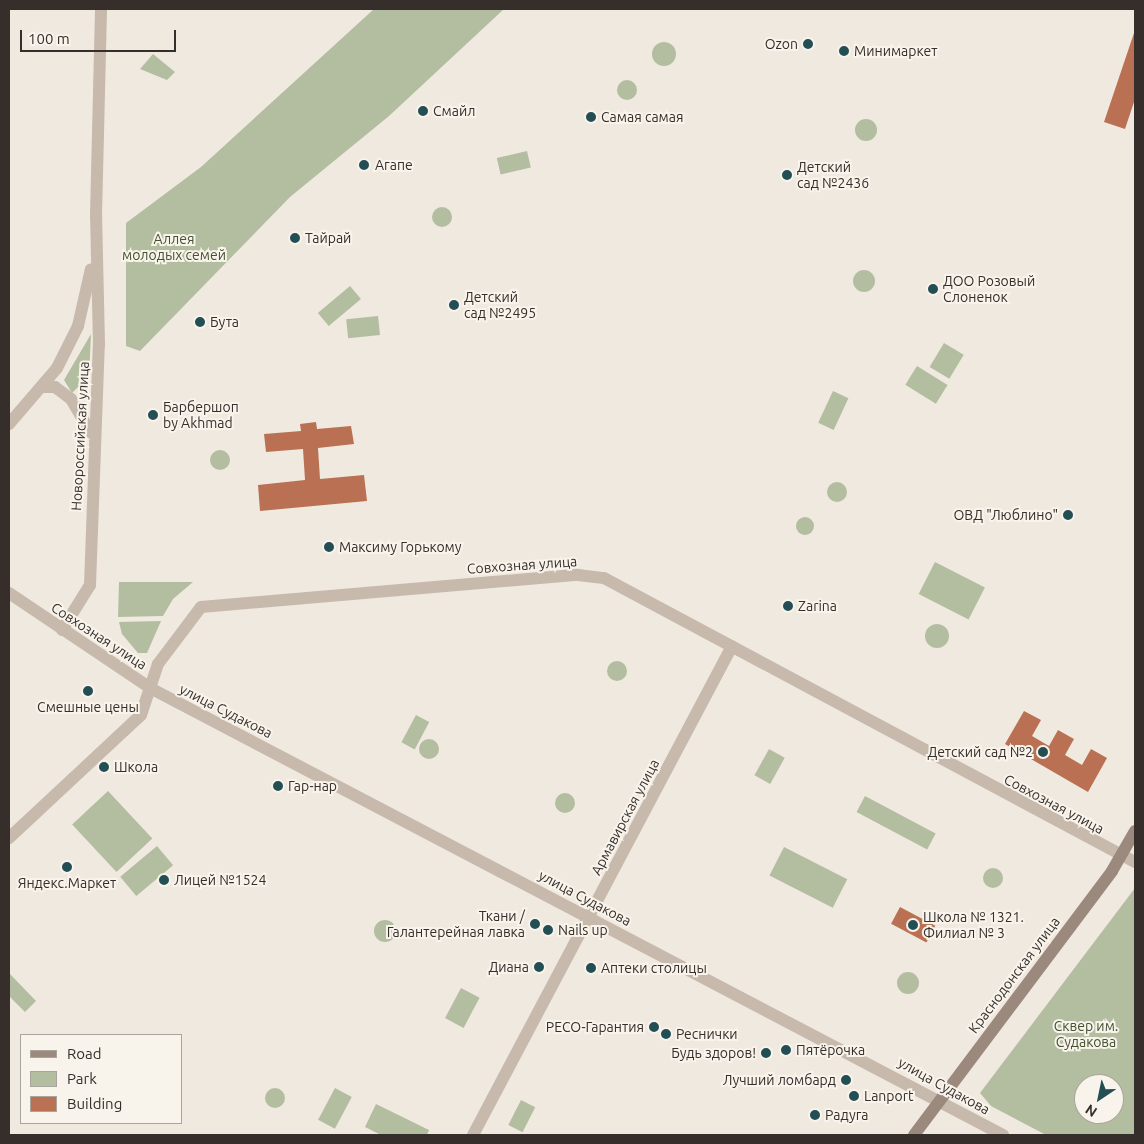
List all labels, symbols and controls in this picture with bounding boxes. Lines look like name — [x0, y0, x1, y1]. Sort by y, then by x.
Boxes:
scale bar — [22, 20, 179, 52]
text: 100 m — [28, 30, 70, 47]
place label: Ozon — [765, 36, 798, 52]
marker: Ozon — [802, 38, 814, 50]
place label: Минимаркет — [854, 43, 937, 59]
marker: Минимаркет — [838, 45, 850, 57]
place label: Смайл — [433, 103, 475, 119]
marker: Смайл — [417, 105, 429, 117]
place label: Самая самая — [601, 109, 684, 125]
marker: Самая самая — [585, 111, 597, 123]
place label: Агапе — [375, 157, 413, 173]
marker: Агапе — [357, 158, 371, 172]
place label: Детский сад №2436 — [797, 159, 869, 192]
marker: Детский сад №2436 — [781, 169, 793, 181]
place label: Тайрай — [305, 230, 351, 246]
park label: Аллея молодых семей — [122, 231, 226, 264]
marker: Тайрай — [289, 232, 301, 244]
place label: ДОО Розовый Слоненок — [943, 273, 1035, 306]
marker: ДОО Розовый Слоненок — [927, 283, 939, 295]
place label: Детский сад №2495 — [464, 289, 536, 322]
marker: Детский сад №2495 — [448, 299, 460, 311]
place label: Бута — [210, 314, 239, 330]
marker: Бута — [194, 316, 206, 328]
street label: Новороссийская улица — [68, 361, 92, 511]
place label: Барбершоп by Akhmad — [163, 399, 239, 432]
marker: Барбершоп by Akhmad — [147, 409, 159, 421]
place label: ОВД "Люблино" — [953, 507, 1058, 523]
marker: ОВД "Люблино" — [1062, 509, 1074, 521]
place label: Максиму Горькому — [339, 539, 462, 555]
marker: Максиму Горькому — [323, 541, 335, 553]
street label: Совхозная улица — [466, 553, 578, 577]
place label: Zarina — [798, 598, 837, 614]
street label: Совхозная улица — [48, 599, 150, 673]
marker: Zarina — [782, 600, 794, 612]
street label: улица Судакова — [177, 680, 275, 742]
marker: Смешные цены — [82, 685, 94, 697]
place label: Смешные цены — [37, 699, 139, 715]
place label: Детский сад №2 — [927, 744, 1033, 760]
marker: Детский сад №2 — [1037, 746, 1049, 758]
street label: Армавирская улица — [587, 756, 663, 878]
place label: Школа — [114, 759, 158, 775]
marker: Школа — [98, 761, 110, 773]
street label: Совхозная улица — [1001, 771, 1107, 837]
place label: Гар-нар — [288, 778, 337, 794]
marker: Гар-нар — [272, 780, 284, 792]
marker: Яндекс.Маркет — [61, 861, 73, 873]
street label: улица Судакова — [536, 867, 634, 929]
place label: Лицей №1524 — [174, 872, 266, 888]
marker: Лицей №1524 — [158, 874, 170, 886]
place label: Яндекс.Маркет — [18, 875, 116, 891]
place label: Ткани / Галантерейная лавка — [387, 908, 525, 940]
place label: Школа № 1321. Филиал № 3 — [923, 909, 1024, 942]
street label: Краснодонская улица — [965, 914, 1063, 1036]
marker: Ткани / Галантерейная лавка — [529, 918, 541, 930]
marker: Школа № 1321. Филиал № 3 — [907, 919, 919, 931]
place label: Nails up — [558, 922, 608, 938]
marker: Nails up — [542, 924, 554, 936]
place label: Диана — [488, 959, 529, 975]
place label: Аптеки столицы — [601, 960, 707, 976]
marker: Диана — [533, 961, 545, 973]
marker: Аптеки столицы — [585, 962, 597, 974]
park label: Сквер им. Судакова — [1054, 1018, 1118, 1050]
place label: РЕСО-Гарантия — [546, 1019, 644, 1035]
marker: РЕСО-Гарантия — [648, 1021, 660, 1033]
place label: Реснички — [676, 1026, 738, 1042]
marker: Реснички — [660, 1028, 672, 1040]
legend — [20, 1034, 182, 1124]
place label: Пятёрочка — [796, 1042, 865, 1058]
marker: Пятёрочка — [780, 1044, 792, 1056]
text: Road — [67, 1045, 102, 1062]
place label: Будь здоров! — [671, 1045, 756, 1061]
marker: Будь здоров! — [760, 1047, 772, 1059]
street label: улица Судакова — [895, 1054, 993, 1118]
text: Park — [67, 1070, 97, 1087]
place label: Лучший ломбард — [723, 1072, 836, 1088]
marker: Лучший ломбард — [840, 1074, 852, 1086]
north arrow — [1074, 1074, 1124, 1124]
place label: Lanport — [864, 1088, 914, 1104]
marker: Lanport — [848, 1090, 860, 1102]
text: Building — [67, 1095, 122, 1112]
text: N — [1082, 1101, 1100, 1120]
place label: Радуга — [825, 1107, 869, 1123]
marker: Радуга — [809, 1109, 821, 1121]

